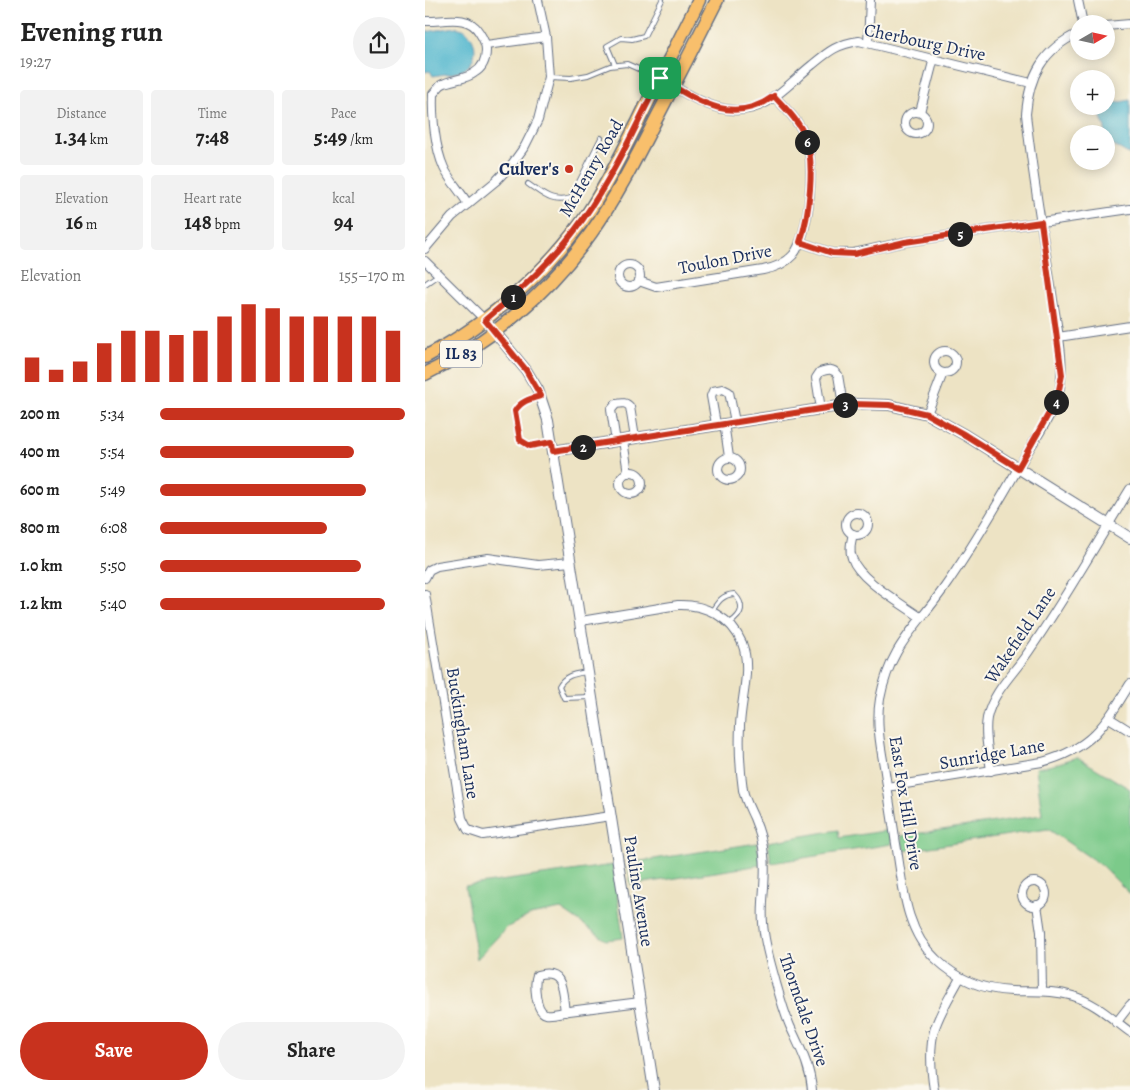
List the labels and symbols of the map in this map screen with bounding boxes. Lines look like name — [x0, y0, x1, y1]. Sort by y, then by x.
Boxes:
north arrow — [1070, 15, 1115, 60]
street label: Cherbourg Drive — [862, 17, 988, 67]
pin — [639, 57, 681, 99]
street label: McHenry Road — [553, 114, 629, 221]
pin: 6 — [795, 130, 819, 154]
place label: Culver's — [499, 157, 559, 181]
marker: Culver's — [563, 163, 575, 175]
pin: 5 — [947, 222, 973, 246]
street label: Toulon Drive — [676, 238, 774, 280]
pin: 1 — [501, 284, 525, 310]
road number: IL 83 — [440, 340, 482, 368]
pin: 4 — [1043, 390, 1069, 414]
pin: 3 — [833, 392, 857, 418]
pin: 2 — [571, 434, 595, 460]
street label: Wakefield Lane — [978, 582, 1061, 689]
street label: Buckingham Lane — [441, 665, 485, 801]
street label: Sunridge Lane — [937, 733, 1047, 775]
street label: East Fox Hill Drive — [884, 734, 928, 872]
street label: Pauline Avenue — [618, 834, 660, 948]
street label: Thorndale Drive — [773, 950, 835, 1070]

